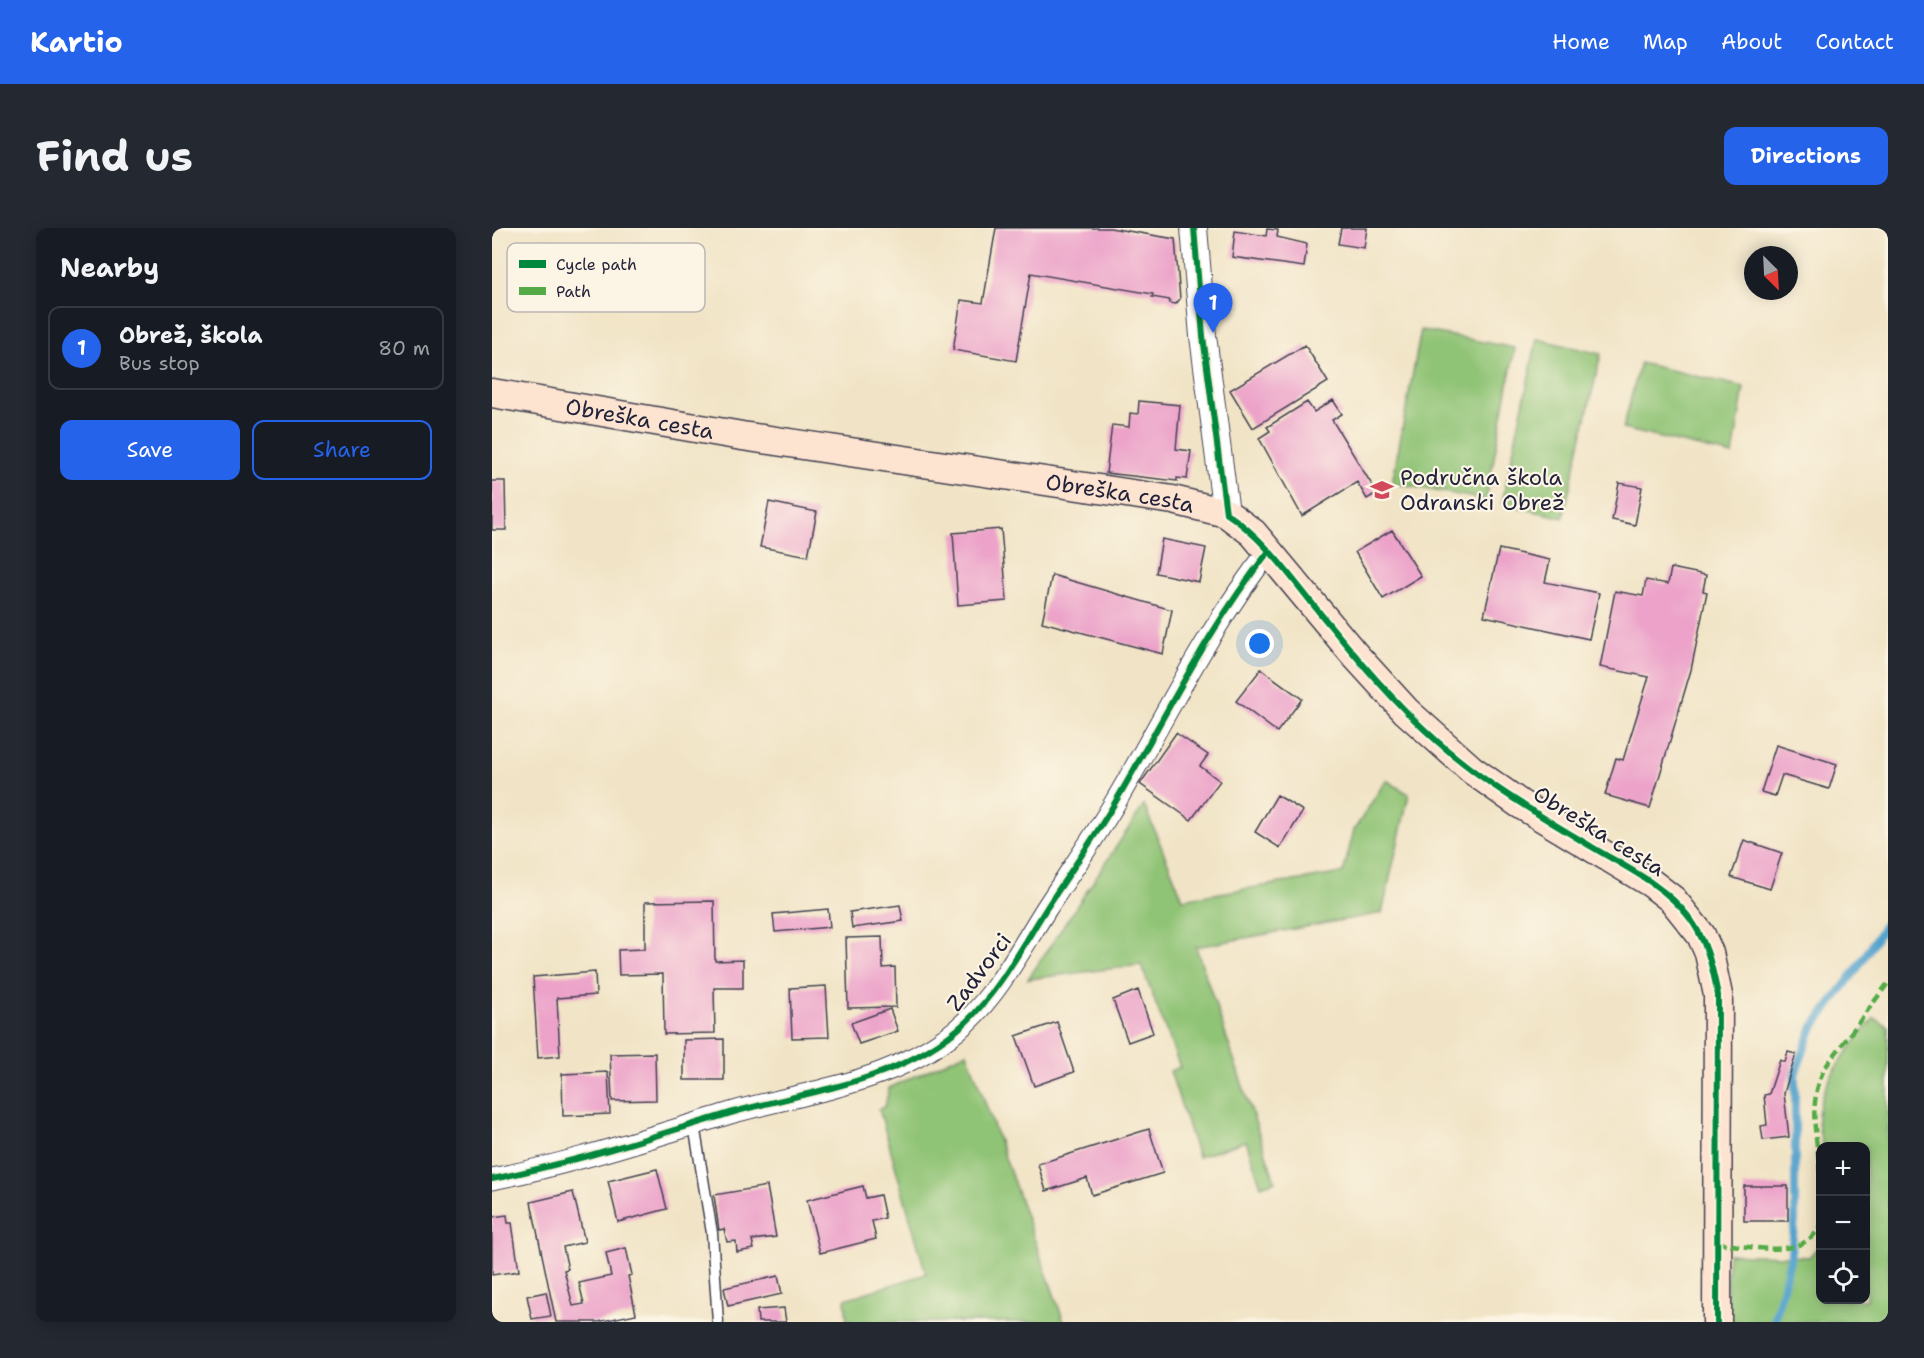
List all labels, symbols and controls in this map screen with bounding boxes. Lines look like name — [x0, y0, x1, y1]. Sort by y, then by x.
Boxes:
text: Kartio — [30, 23, 123, 61]
text: Home — [1552, 28, 1610, 56]
text: Map — [1643, 28, 1688, 56]
text: About — [1721, 28, 1782, 56]
text: Contact — [1815, 28, 1894, 56]
button: Directions — [1724, 127, 1888, 185]
text: Find us — [36, 128, 193, 184]
legend — [507, 243, 705, 312]
north arrow — [1744, 246, 1798, 300]
text: Nearby — [60, 250, 159, 285]
text: Cycle path — [556, 254, 637, 275]
text: Path — [556, 281, 591, 302]
pin: 1 — [1194, 284, 1232, 333]
text: Obrež, škola — [119, 321, 262, 350]
text: 1 — [77, 335, 86, 361]
text: 80 m — [378, 335, 430, 361]
text: Bus stop — [119, 350, 200, 376]
street label: Obreška cesta — [564, 391, 716, 445]
button: Save — [60, 420, 240, 480]
button: Share — [252, 420, 432, 480]
place label: Područna škola Odranski Obrež — [1400, 463, 1565, 517]
street label: Obreška cesta — [1044, 467, 1198, 519]
school or university icon: Područna škola Odranski Obrež — [1369, 477, 1395, 503]
your location — [1245, 629, 1274, 658]
street label: Obreška cesta — [1528, 779, 1670, 883]
street label: Zadvorci — [940, 927, 1018, 1017]
map controls — [1816, 1142, 1870, 1304]
button: + — [1816, 1142, 1870, 1196]
button: − — [1816, 1196, 1870, 1250]
button: locate — [1816, 1250, 1870, 1304]

